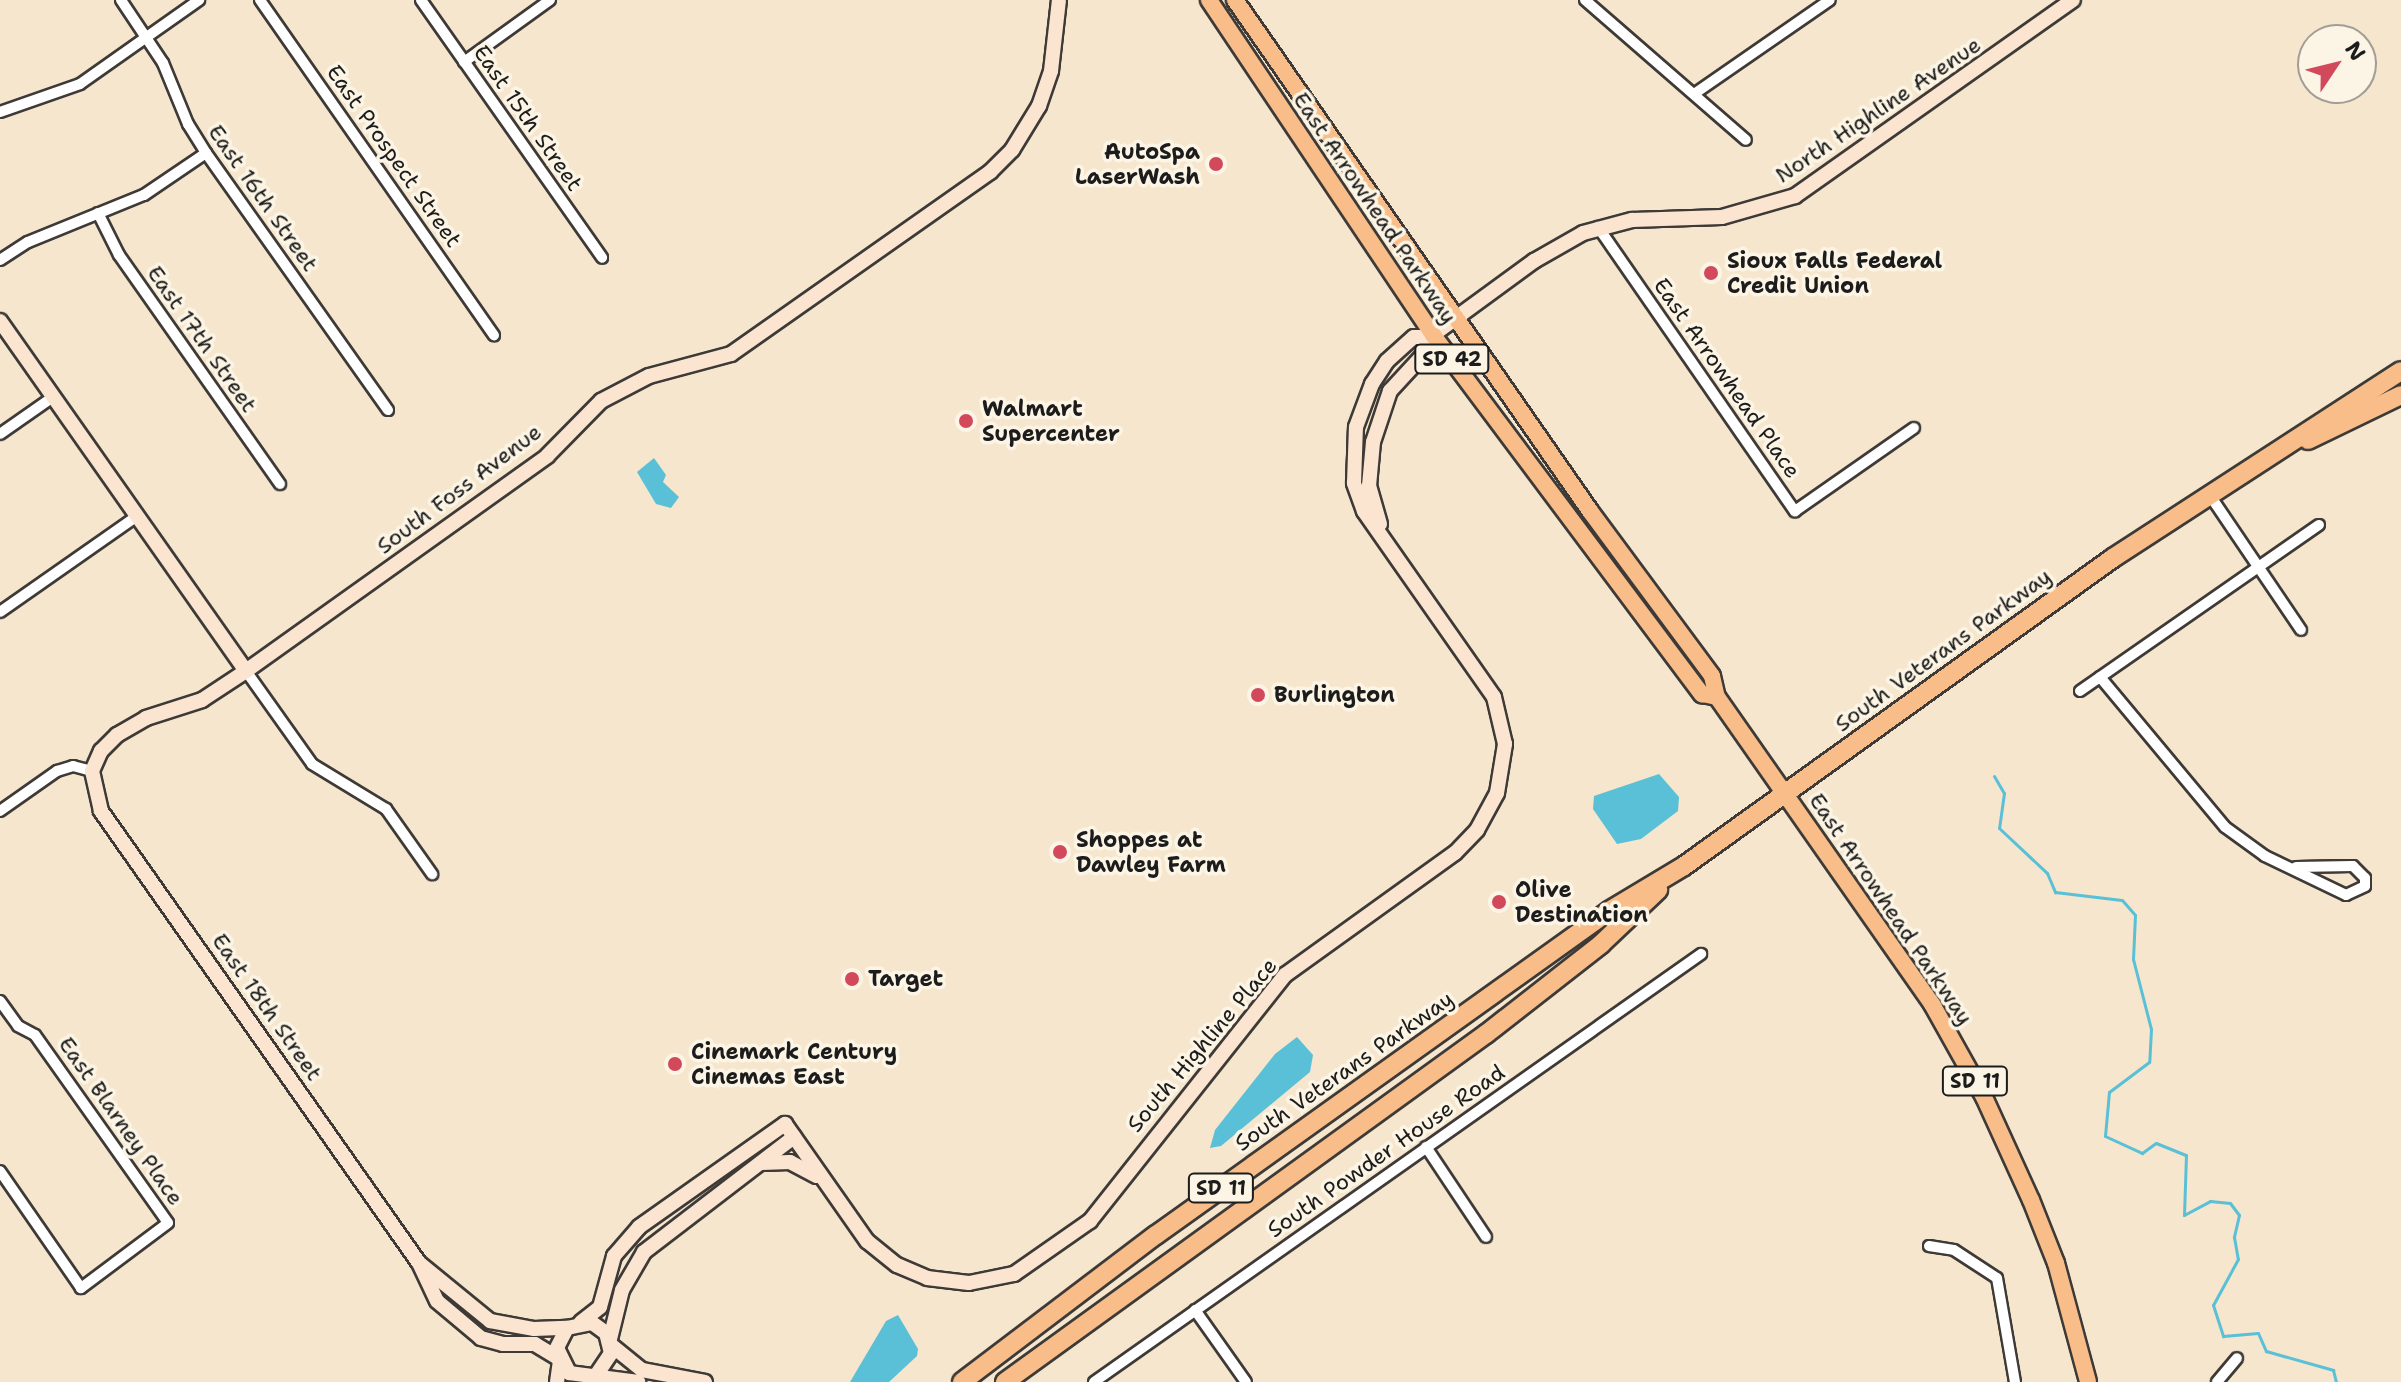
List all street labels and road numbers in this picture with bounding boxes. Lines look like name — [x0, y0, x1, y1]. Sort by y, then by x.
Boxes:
street label: North Highline Avenue — [1770, 31, 1986, 189]
street label: East 15th Street — [468, 40, 588, 196]
street label: East Prospect Street — [321, 60, 467, 252]
street label: East Arrowhead Parkway — [1288, 87, 1462, 329]
street label: East 16th Street — [203, 120, 323, 276]
street label: East 17th Street — [142, 261, 262, 417]
street label: East Arrowhead Place — [1648, 273, 1806, 483]
road number: SD 42 — [1414, 343, 1490, 375]
street label: South Foss Avenue — [372, 419, 546, 559]
street label: South Veterans Parkway — [1830, 563, 2056, 737]
street label: East Arrowhead Parkway — [1804, 788, 1978, 1030]
street label: East 18th Street — [206, 928, 328, 1086]
street label: South Highline Place — [1122, 953, 1282, 1137]
street label: South Veterans Parkway — [1230, 985, 1458, 1157]
street label: East Blarney Place — [53, 1032, 189, 1210]
street label: South Powder House Road — [1262, 1059, 1510, 1243]
road number: SD 11 — [1941, 1065, 2009, 1097]
road number: SD 11 — [1187, 1172, 1255, 1204]

